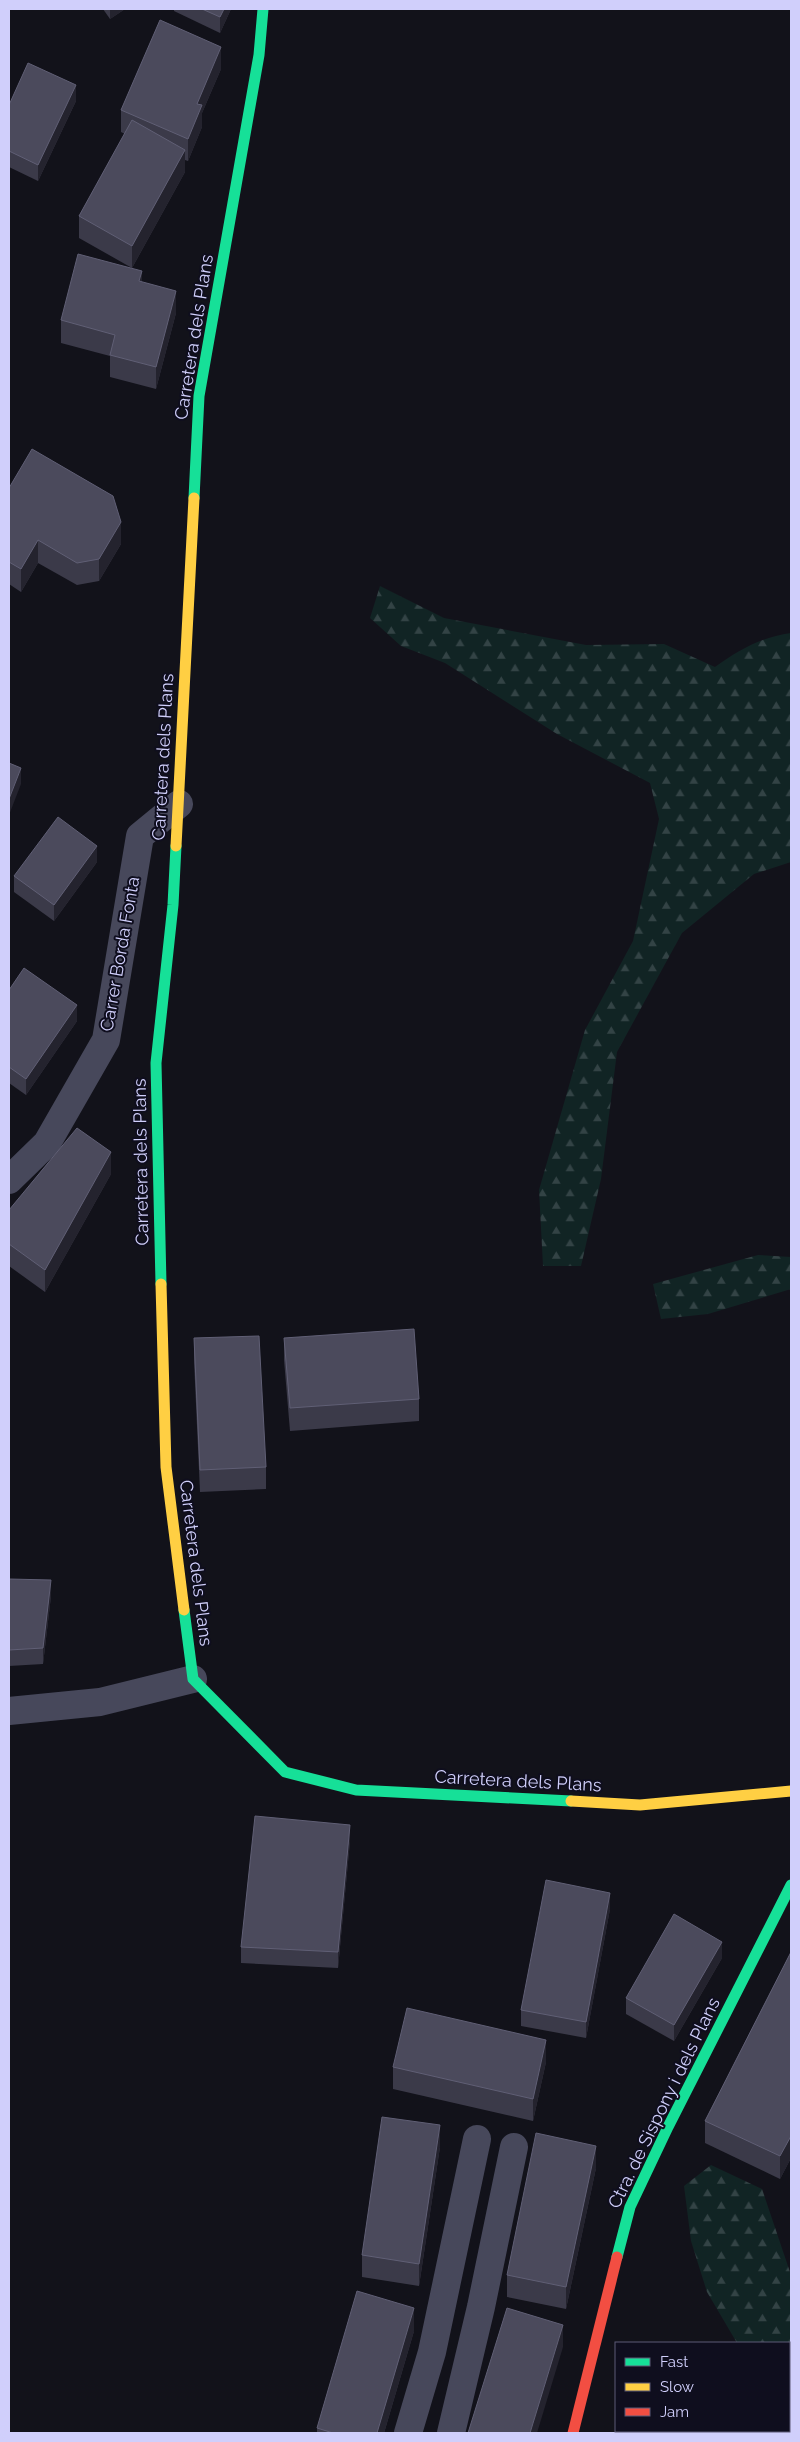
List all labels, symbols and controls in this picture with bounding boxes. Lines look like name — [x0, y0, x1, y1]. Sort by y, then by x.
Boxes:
street label: Carretera dels Plans — [170, 252, 217, 421]
street label: Carretera dels Plans — [148, 673, 177, 841]
street label: Carrer Borda Fonta — [96, 875, 143, 1033]
street label: Carretera dels Plans — [129, 1078, 152, 1246]
street label: Carretera dels Plans — [176, 1479, 217, 1647]
street label: Carretera dels Plans — [434, 1766, 602, 1795]
street label: Ctra. de Sispony i dels Plans — [603, 1994, 724, 2212]
legend — [615, 2342, 790, 2432]
text: Fast — [660, 2353, 688, 2371]
text: Slow — [660, 2378, 694, 2396]
text: Jam — [660, 2403, 689, 2421]

